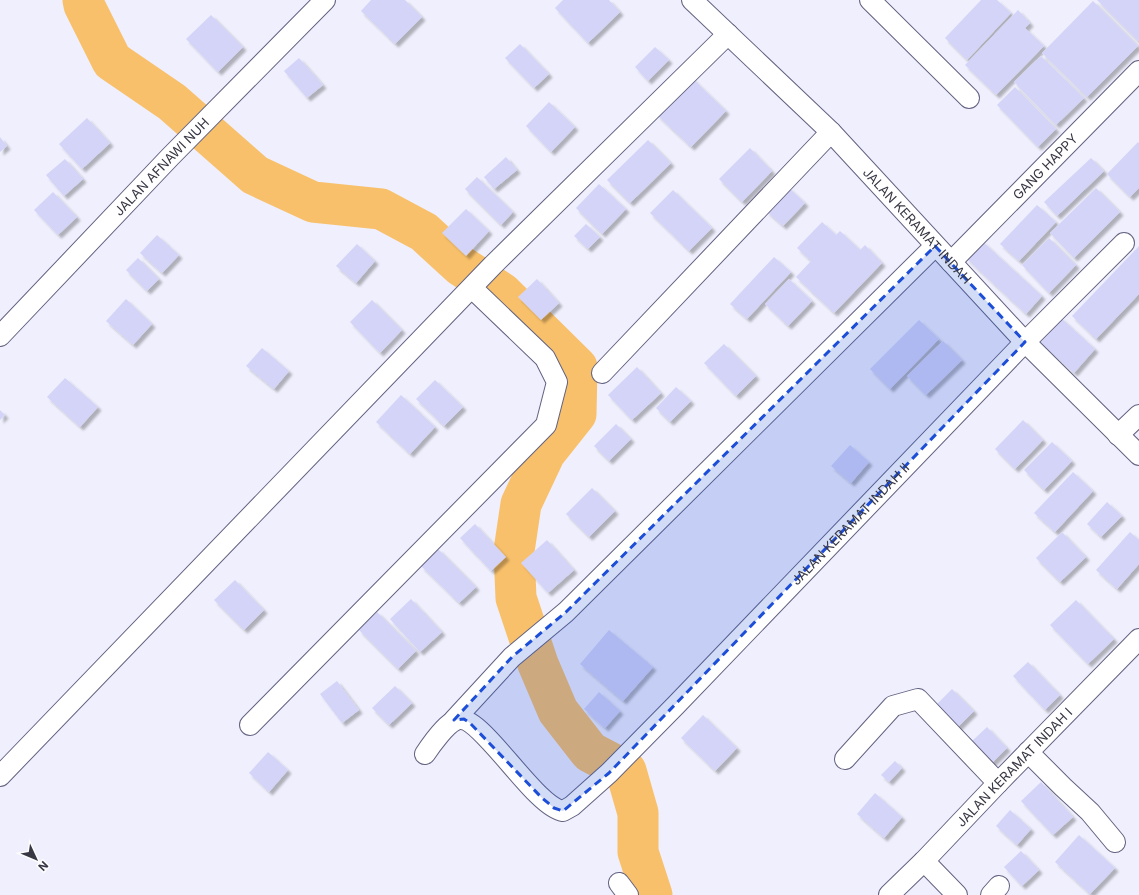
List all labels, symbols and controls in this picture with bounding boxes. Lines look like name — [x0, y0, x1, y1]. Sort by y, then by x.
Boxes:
street label: JALAN AFNAWI NUH — [111, 114, 212, 219]
street label: GANG HAPPY — [1009, 130, 1081, 203]
street label: JALAN KERAMAT INDAH — [860, 164, 975, 287]
street label: JALAN KERAMAT INDAH II — [788, 460, 912, 588]
street label: JALAN KERAMAT INDAH I — [953, 704, 1075, 830]
north arrow — [16, 839, 56, 879]
text: N — [35, 858, 51, 874]

